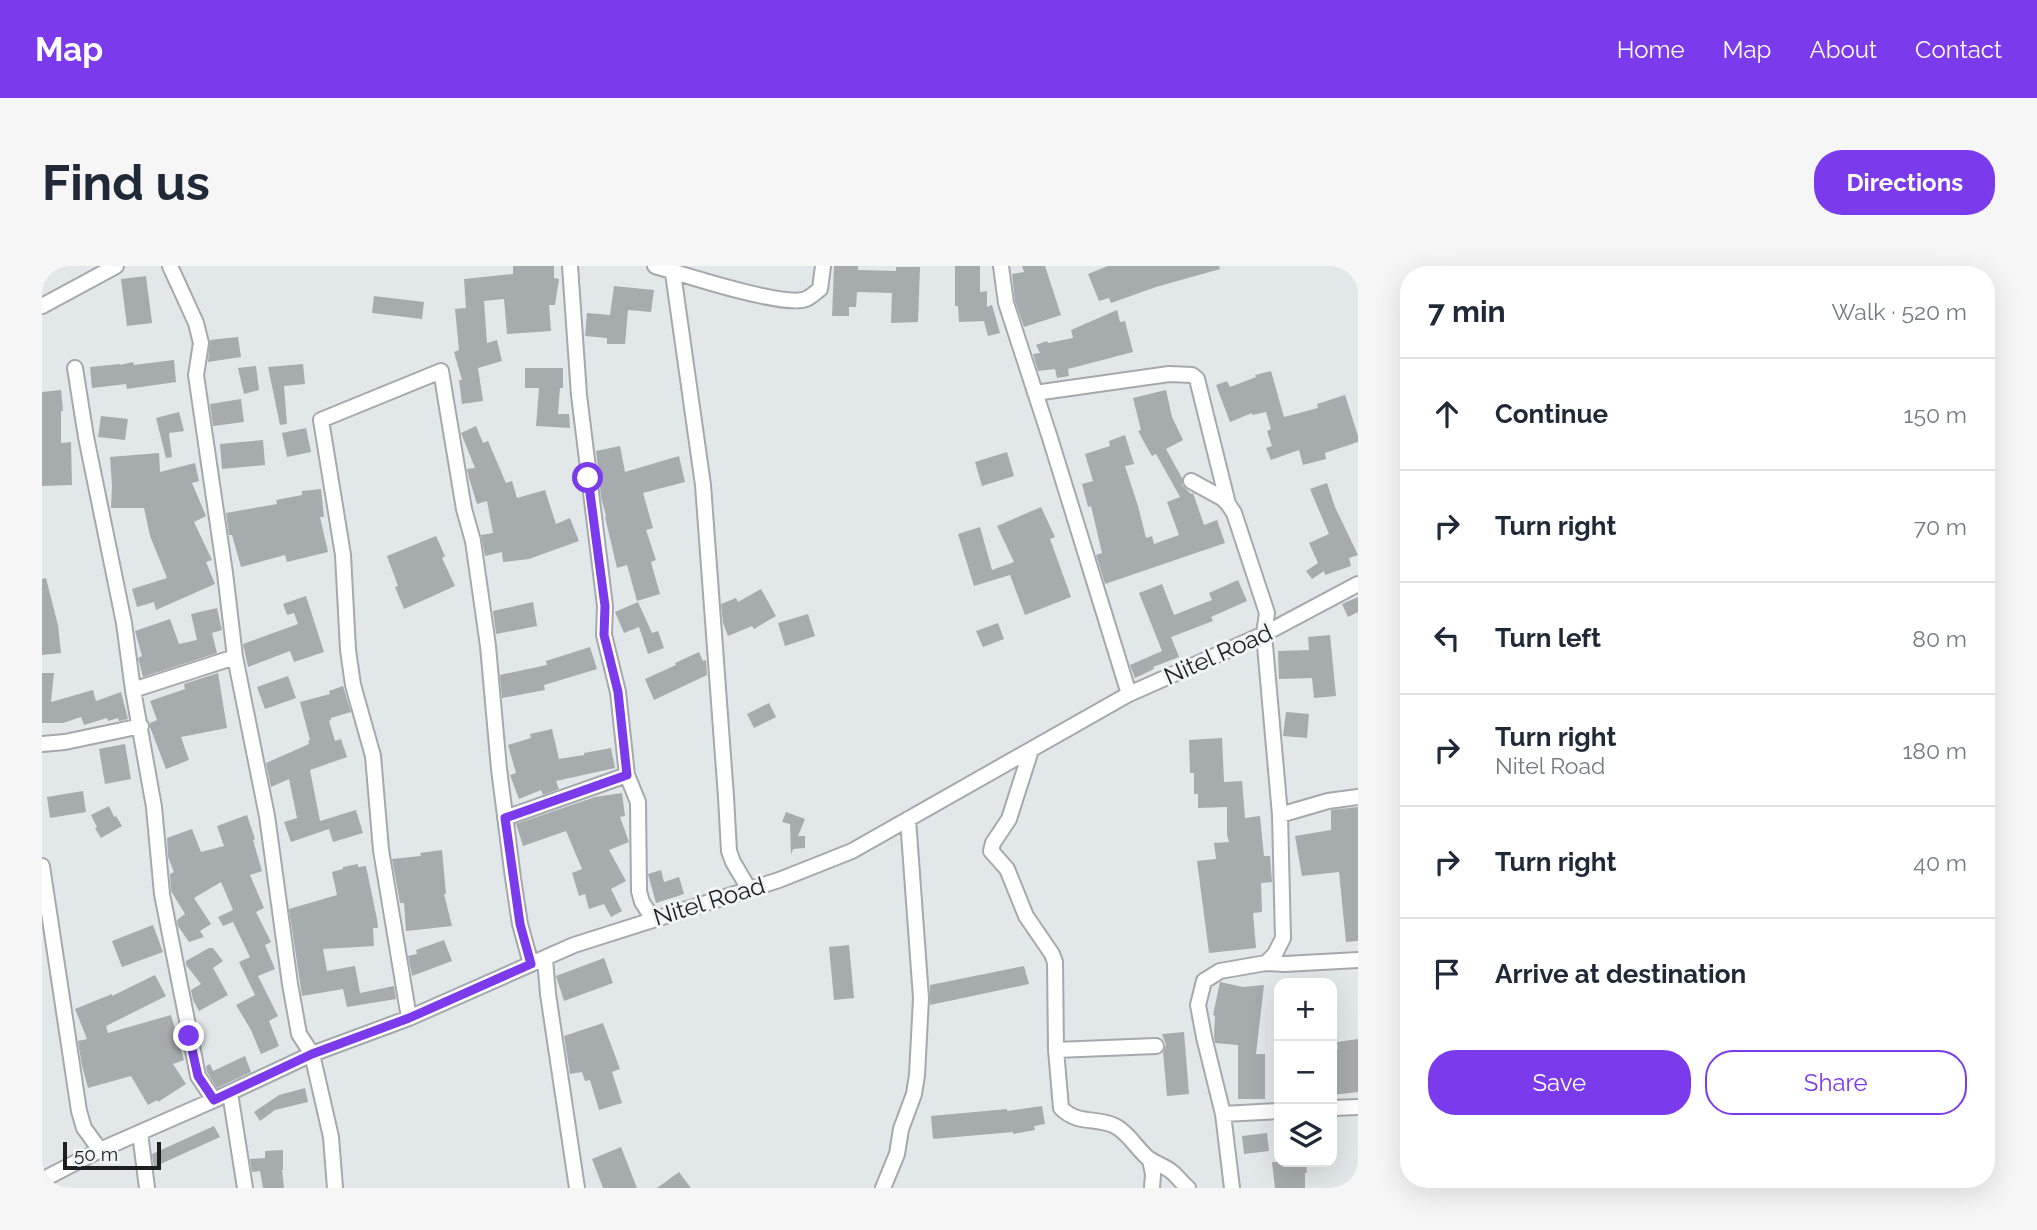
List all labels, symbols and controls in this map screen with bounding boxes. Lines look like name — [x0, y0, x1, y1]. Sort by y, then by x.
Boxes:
text: Map — [35, 30, 103, 69]
text: Home — [1617, 35, 1685, 64]
text: Map — [1723, 35, 1771, 64]
text: About — [1809, 35, 1877, 64]
text: Contact — [1915, 35, 2002, 64]
button: Directions — [1814, 150, 1995, 215]
text: Find us — [42, 154, 210, 211]
text: 7 min — [1428, 294, 1506, 329]
text: Walk · 520 m — [1832, 298, 1967, 325]
icon: ahead — [1428, 395, 1466, 433]
text: Continue — [1495, 399, 1608, 429]
text: 150 m — [1904, 401, 1967, 428]
route start — [572, 462, 603, 493]
icon: right — [1428, 507, 1466, 545]
text: Turn right — [1495, 511, 1616, 541]
text: 70 m — [1914, 513, 1967, 540]
street label: Nitel Road — [1159, 617, 1277, 691]
icon: left — [1428, 619, 1466, 657]
text: Turn left — [1495, 623, 1601, 653]
text: 80 m — [1912, 625, 1967, 652]
text: Turn right — [1495, 722, 1616, 752]
icon: right — [1428, 731, 1466, 769]
text: 180 m — [1902, 737, 1967, 764]
text: Nitel Road — [1495, 752, 1605, 779]
icon: right — [1428, 843, 1466, 881]
text: Turn right — [1495, 847, 1616, 877]
text: 40 m — [1913, 849, 1967, 876]
street label: Nitel Road — [650, 870, 768, 932]
icon: arrive — [1428, 955, 1466, 993]
text: Arrive at destination — [1495, 959, 1746, 989]
map controls — [1274, 978, 1337, 1167]
button: + — [1274, 978, 1337, 1041]
route end — [173, 1020, 204, 1051]
button: − — [1274, 1041, 1337, 1104]
button: Save — [1428, 1050, 1691, 1115]
button: Share — [1705, 1050, 1967, 1115]
button: layers — [1274, 1104, 1337, 1167]
scale bar — [63, 1139, 161, 1171]
text: 50 m — [74, 1143, 118, 1165]

